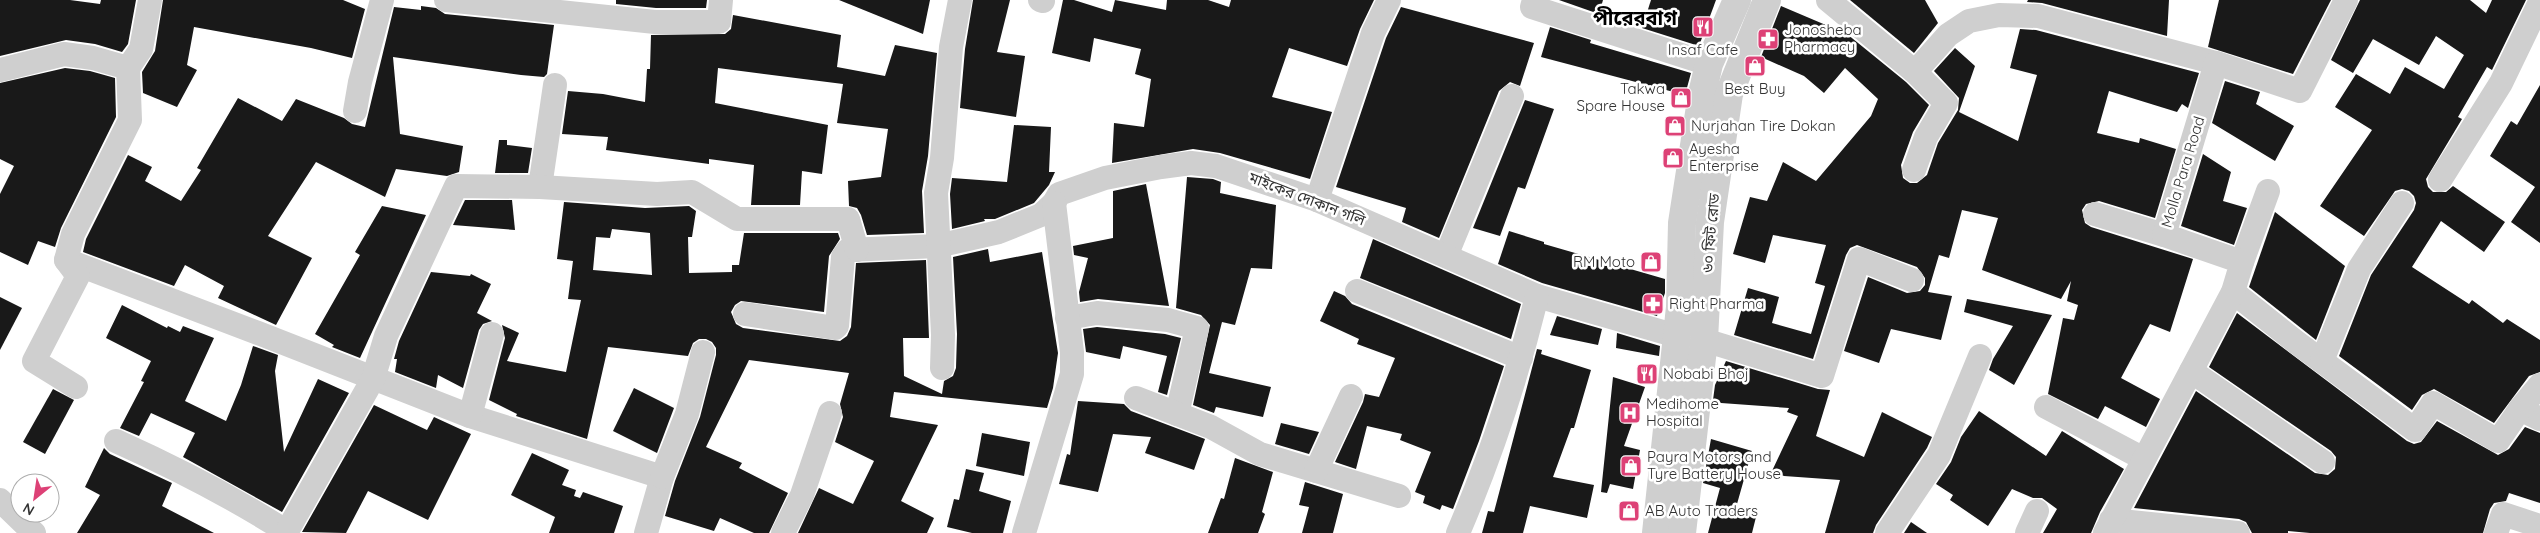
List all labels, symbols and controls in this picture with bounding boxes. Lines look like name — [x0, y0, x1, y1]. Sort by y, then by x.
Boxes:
district label: পীরেরবাগ — [1593, 5, 1677, 30]
restaurant icon: Insaf Cafe — [1691, 15, 1715, 39]
place label: Jonosheba Pharmacy — [1784, 20, 1862, 56]
pharmacy icon: Jonosheba Pharmacy — [1756, 27, 1780, 51]
place label: Insaf Cafe — [1668, 40, 1738, 59]
shop icon: Best Buy — [1743, 54, 1767, 78]
place label: Takwa Spare House — [1576, 79, 1665, 115]
place label: Best Buy — [1724, 79, 1786, 98]
shop icon: Takwa Spare House — [1669, 86, 1693, 110]
shop icon: Nurjahan Tire Dokan — [1663, 114, 1687, 138]
street label: Molla Para Road — [2157, 114, 2208, 230]
place label: Nurjahan Tire Dokan — [1691, 116, 1836, 135]
place label: Ayesha Enterprise — [1689, 139, 1759, 175]
shop icon: Ayesha Enterprise — [1661, 146, 1685, 170]
street label: মাইকের দোকান গলি — [1245, 167, 1369, 230]
street label: ৬০ ফিট রোড — [1698, 192, 1723, 273]
shop icon: RM Moto — [1639, 250, 1663, 274]
place label: RM Moto — [1573, 252, 1635, 271]
pharmacy icon: Right Pharma — [1641, 292, 1665, 316]
place label: Right Pharma — [1669, 294, 1764, 313]
restaurant icon: Nobabi Bhoj — [1635, 362, 1659, 386]
place label: Nobabi Bhoj — [1663, 364, 1749, 383]
place label: Medihome Hospital — [1646, 394, 1719, 430]
hospital icon: Medihome Hospital — [1618, 401, 1642, 425]
place label: Payra Motors and Tyre Battery House — [1647, 447, 1781, 483]
shop icon: Payra Motors and Tyre Battery House — [1619, 454, 1643, 478]
north arrow — [10, 473, 60, 523]
text: N — [20, 499, 37, 520]
shop icon: AB Auto Traders — [1617, 499, 1641, 523]
place label: AB Auto Traders — [1645, 501, 1758, 520]

